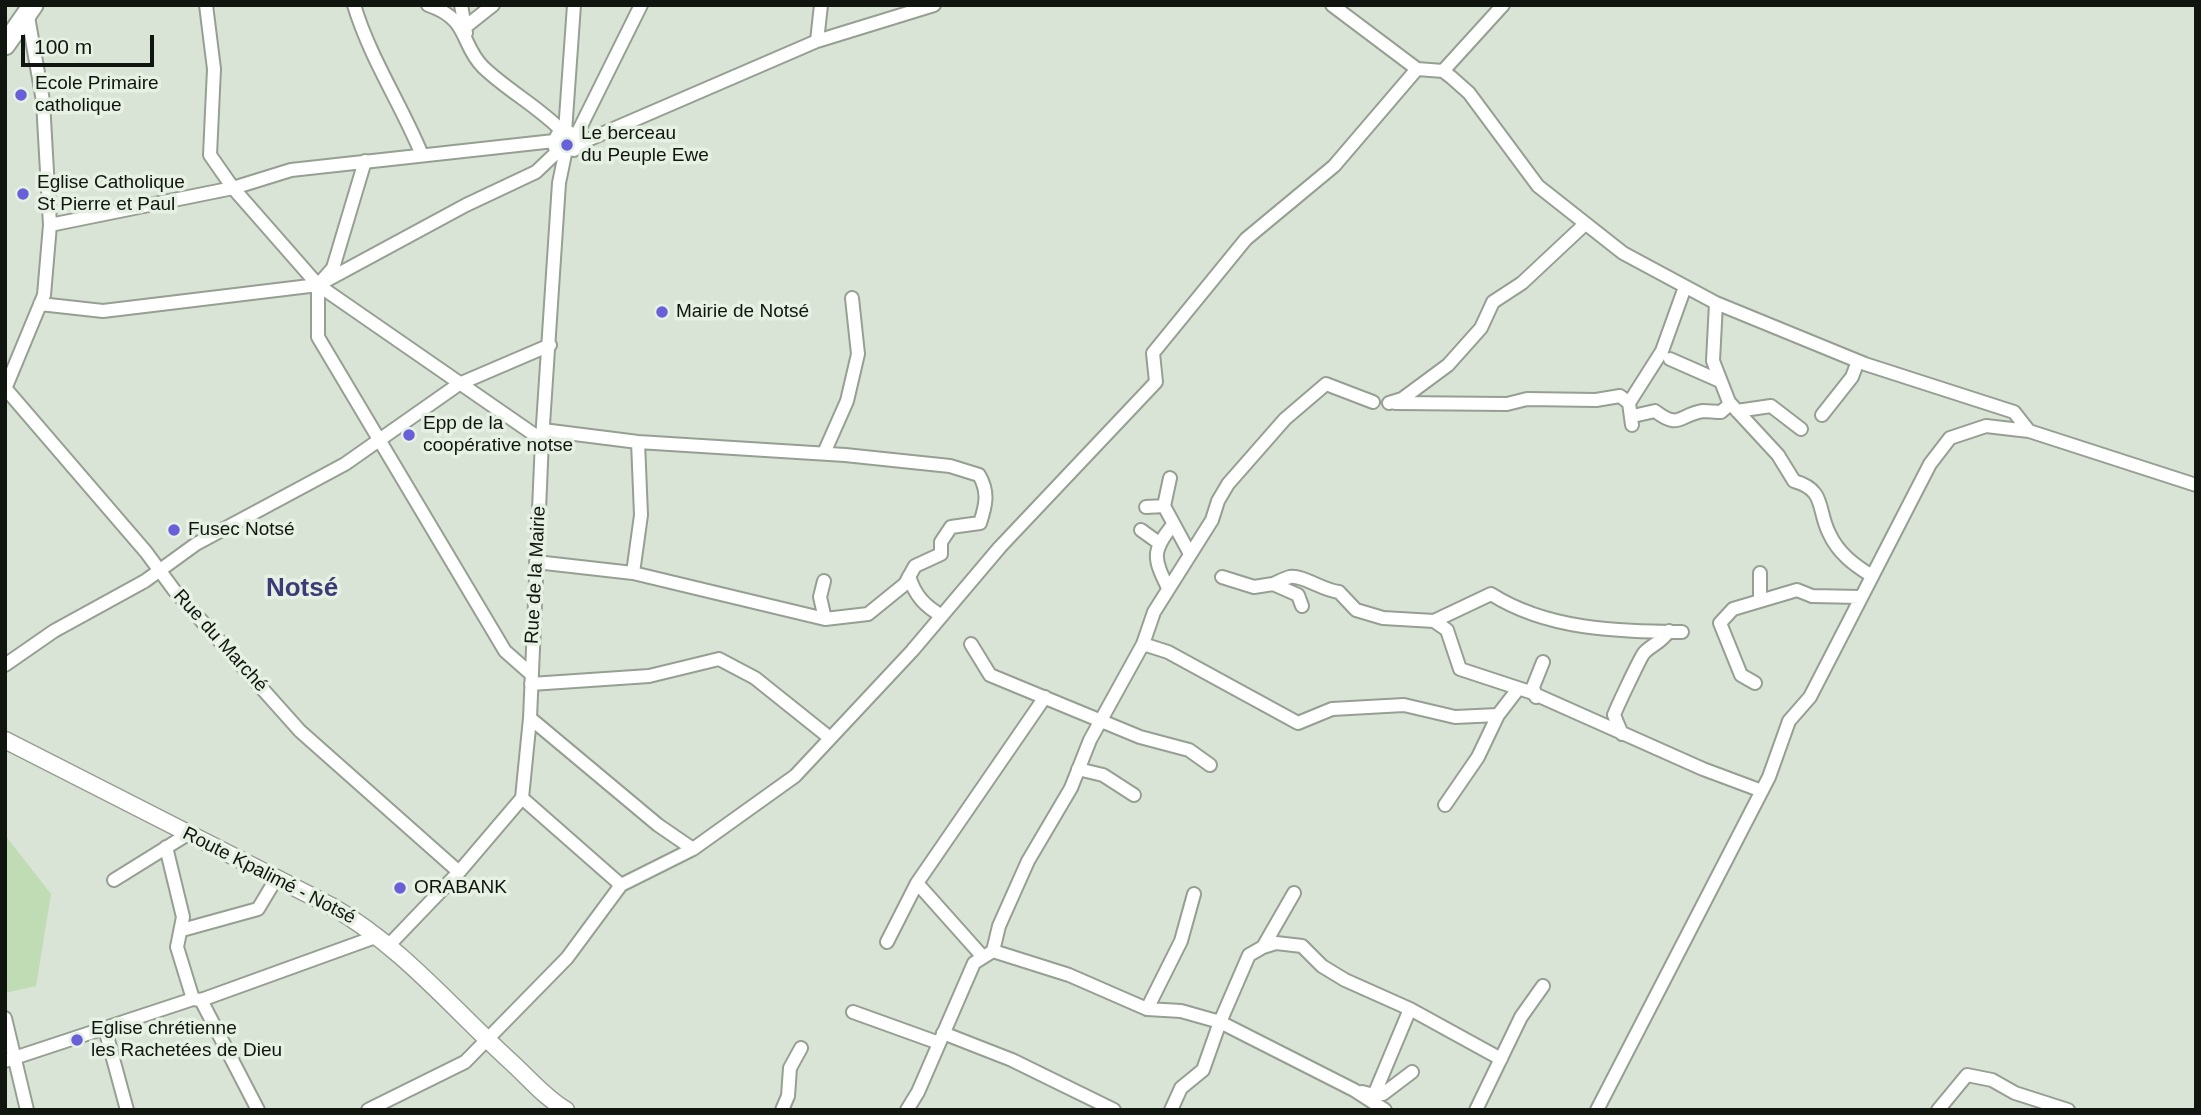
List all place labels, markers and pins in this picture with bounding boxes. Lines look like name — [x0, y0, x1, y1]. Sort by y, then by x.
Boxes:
place label: Ecole Primaire catholique — [35, 73, 159, 117]
marker: Ecole Primaire catholique — [13, 87, 29, 103]
place label: Le berceau du Peuple Ewe — [581, 123, 709, 167]
marker: Le berceau du Peuple Ewe — [559, 137, 575, 153]
place label: Eglise Catholique St Pierre et Paul — [37, 172, 185, 216]
marker: Eglise Catholique St Pierre et Paul — [15, 186, 31, 202]
place label: Mairie de Notsé — [676, 301, 809, 323]
marker: Mairie de Notsé — [654, 304, 670, 320]
place label: Epp de la coopérative notse — [423, 413, 573, 457]
marker: Epp de la coopérative notse — [401, 427, 417, 443]
place label: Fusec Notsé — [188, 519, 295, 541]
marker: Fusec Notsé — [166, 522, 182, 538]
place label: ORABANK — [414, 877, 507, 899]
marker: ORABANK — [392, 880, 408, 896]
place label: Eglise chrétienne les Rachetées de Dieu — [91, 1018, 282, 1062]
marker: Eglise chrétienne les Rachetées de Dieu — [69, 1032, 85, 1048]

